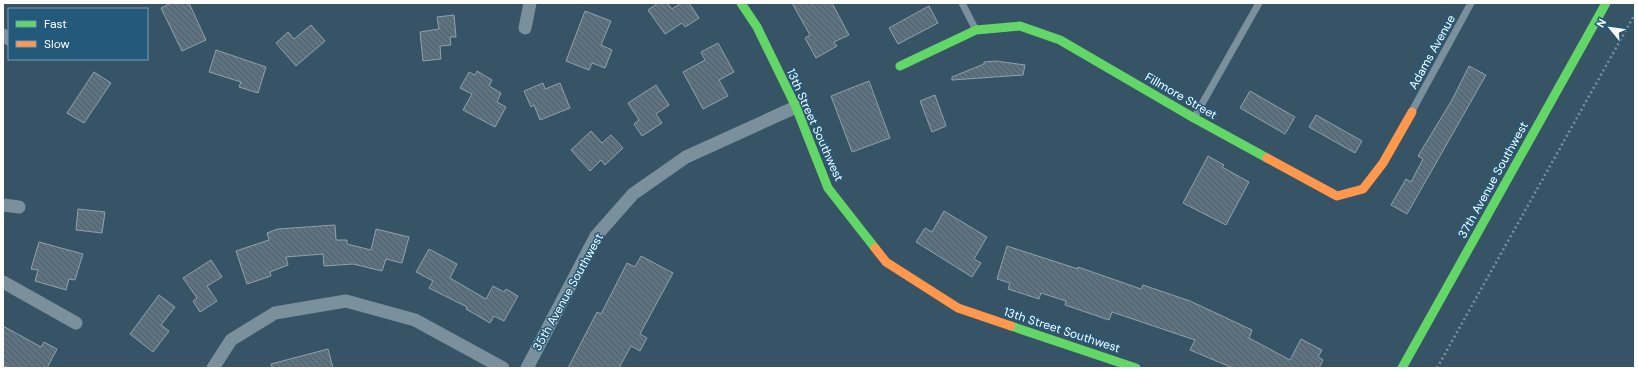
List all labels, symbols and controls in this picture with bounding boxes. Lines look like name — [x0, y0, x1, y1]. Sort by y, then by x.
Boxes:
legend — [8, 8, 148, 60]
north arrow — [1590, 8, 1630, 48]
street label: Adams Avenue — [1405, 12, 1459, 92]
text: Fast — [44, 16, 67, 32]
text: N — [1593, 16, 1609, 30]
text: Slow — [44, 36, 70, 52]
street label: 13th Street Southwest — [783, 66, 847, 184]
street label: Fillmore Street — [1142, 69, 1220, 123]
street label: 37th Avenue Southwest — [1454, 119, 1532, 241]
street label: 35th Avenue Southwest — [529, 230, 607, 354]
street label: 13th Street Southwest — [1002, 304, 1123, 356]

